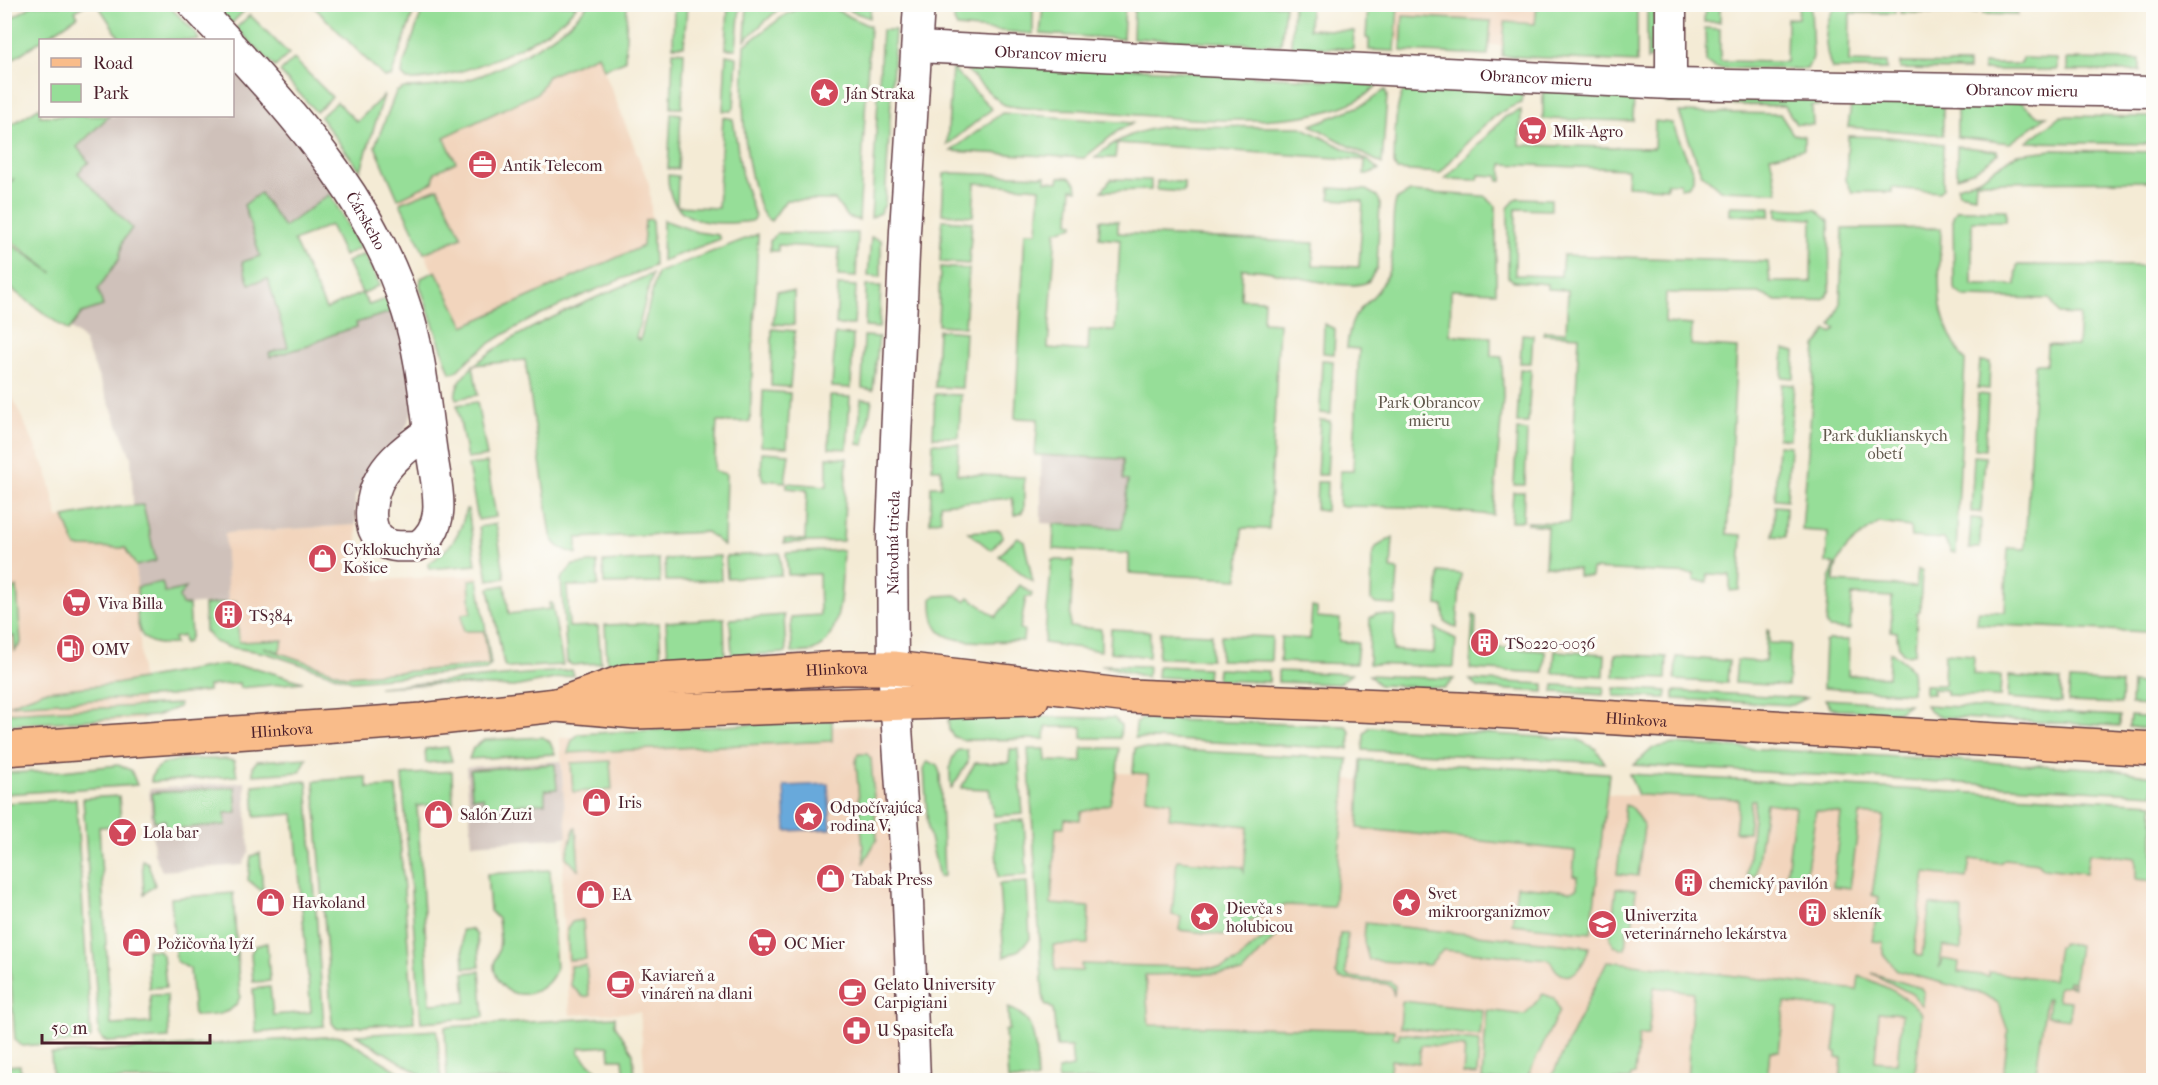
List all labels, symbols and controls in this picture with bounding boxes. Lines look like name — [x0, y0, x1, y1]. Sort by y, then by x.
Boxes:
legend — [39, 39, 234, 117]
street label: Obrancov mieru — [994, 42, 1107, 66]
text: Road — [93, 53, 133, 74]
street label: Obrancov mieru — [1480, 66, 1593, 90]
place icon: Ján Straka — [808, 77, 840, 109]
street label: Obrancov mieru — [1966, 80, 2078, 101]
text: Park — [93, 83, 130, 104]
place label: Ján Straka — [843, 84, 915, 103]
supermarket icon: Milk-Agro — [1516, 115, 1548, 147]
place label: Milk-Agro — [1553, 122, 1623, 141]
office icon: Antik Telecom — [466, 149, 498, 181]
place label: Antik Telecom — [502, 156, 603, 175]
street label: Čárskeho — [342, 188, 390, 253]
park label: Park Obrancov mieru — [1378, 393, 1481, 430]
park label: Park duklianskych obetí — [1822, 426, 1948, 463]
street label: Národná trieda — [883, 490, 904, 595]
place label: Cyklokuchyňa Košice — [343, 540, 441, 577]
shop icon: Cyklokuchyňa Košice — [306, 542, 338, 574]
supermarket icon: Viva Billa — [61, 587, 93, 619]
place label: Viva Billa — [97, 594, 164, 613]
building icon: TS384 — [212, 599, 244, 631]
place label: TS384 — [249, 606, 293, 625]
building icon: TS0220-0036 — [1468, 627, 1500, 659]
fuel station icon: OMV — [55, 633, 87, 665]
place label: TS0220-0036 — [1505, 634, 1596, 653]
place label: OMV — [92, 640, 130, 659]
street label: Hlinkova — [805, 659, 868, 680]
street label: Hlinkova — [1605, 708, 1668, 731]
street label: Hlinkova — [250, 719, 314, 742]
shop icon: Iris — [581, 786, 613, 818]
place label: Iris — [618, 793, 642, 812]
shop icon: Salón Zuzi — [423, 798, 455, 830]
place label: Odpočívajúca rodina V. — [830, 798, 923, 835]
place icon: Odpočívajúca rodina V. — [793, 800, 825, 832]
place label: Salón Zuzi — [460, 805, 533, 824]
bar icon: Lola bar — [106, 816, 138, 848]
place label: Lola bar — [143, 823, 199, 842]
shop icon: Tabak Press — [815, 863, 847, 895]
building icon: chemický pavilón — [1672, 867, 1704, 899]
place label: Tabak Press — [852, 870, 932, 889]
place label: chemický pavilón — [1709, 874, 1829, 893]
shop icon: EA — [575, 878, 607, 910]
place label: Svet mikroorganizmov — [1428, 884, 1551, 921]
place label: EA — [612, 885, 633, 904]
shop icon: Havkoland — [255, 886, 287, 918]
place icon: Svet mikroorganizmov — [1391, 886, 1423, 918]
place label: Havkoland — [292, 893, 366, 912]
building icon: skleník — [1796, 897, 1828, 929]
place label: Dievča s holubicou — [1226, 899, 1293, 936]
place icon: Dievča s holubicou — [1189, 901, 1221, 933]
place label: skleník — [1833, 904, 1882, 923]
place label: Univerzita veterinárneho lekárstva — [1624, 906, 1788, 943]
school or university icon: Univerzita veterinárneho lekárstva — [1587, 908, 1619, 940]
shop icon: Požičovňa lyží — [120, 927, 152, 959]
supermarket icon: OC Mier — [747, 927, 779, 959]
place label: Požičovňa lyží — [157, 934, 254, 953]
place label: OC Mier — [784, 934, 845, 953]
place label: Kaviareň a vináreň na dlani — [641, 966, 753, 1003]
cafe icon: Kaviareň a vináreň na dlani — [604, 968, 636, 1000]
place label: Gelato University Carpigiani — [874, 975, 996, 1012]
cafe icon: Gelato University Carpigiani — [837, 977, 869, 1009]
scale bar — [42, 1007, 210, 1045]
pharmacy icon: U Spasiteľa — [840, 1014, 872, 1046]
text: 50 m — [51, 1018, 88, 1039]
place label: U Spasiteľa — [877, 1021, 954, 1040]

